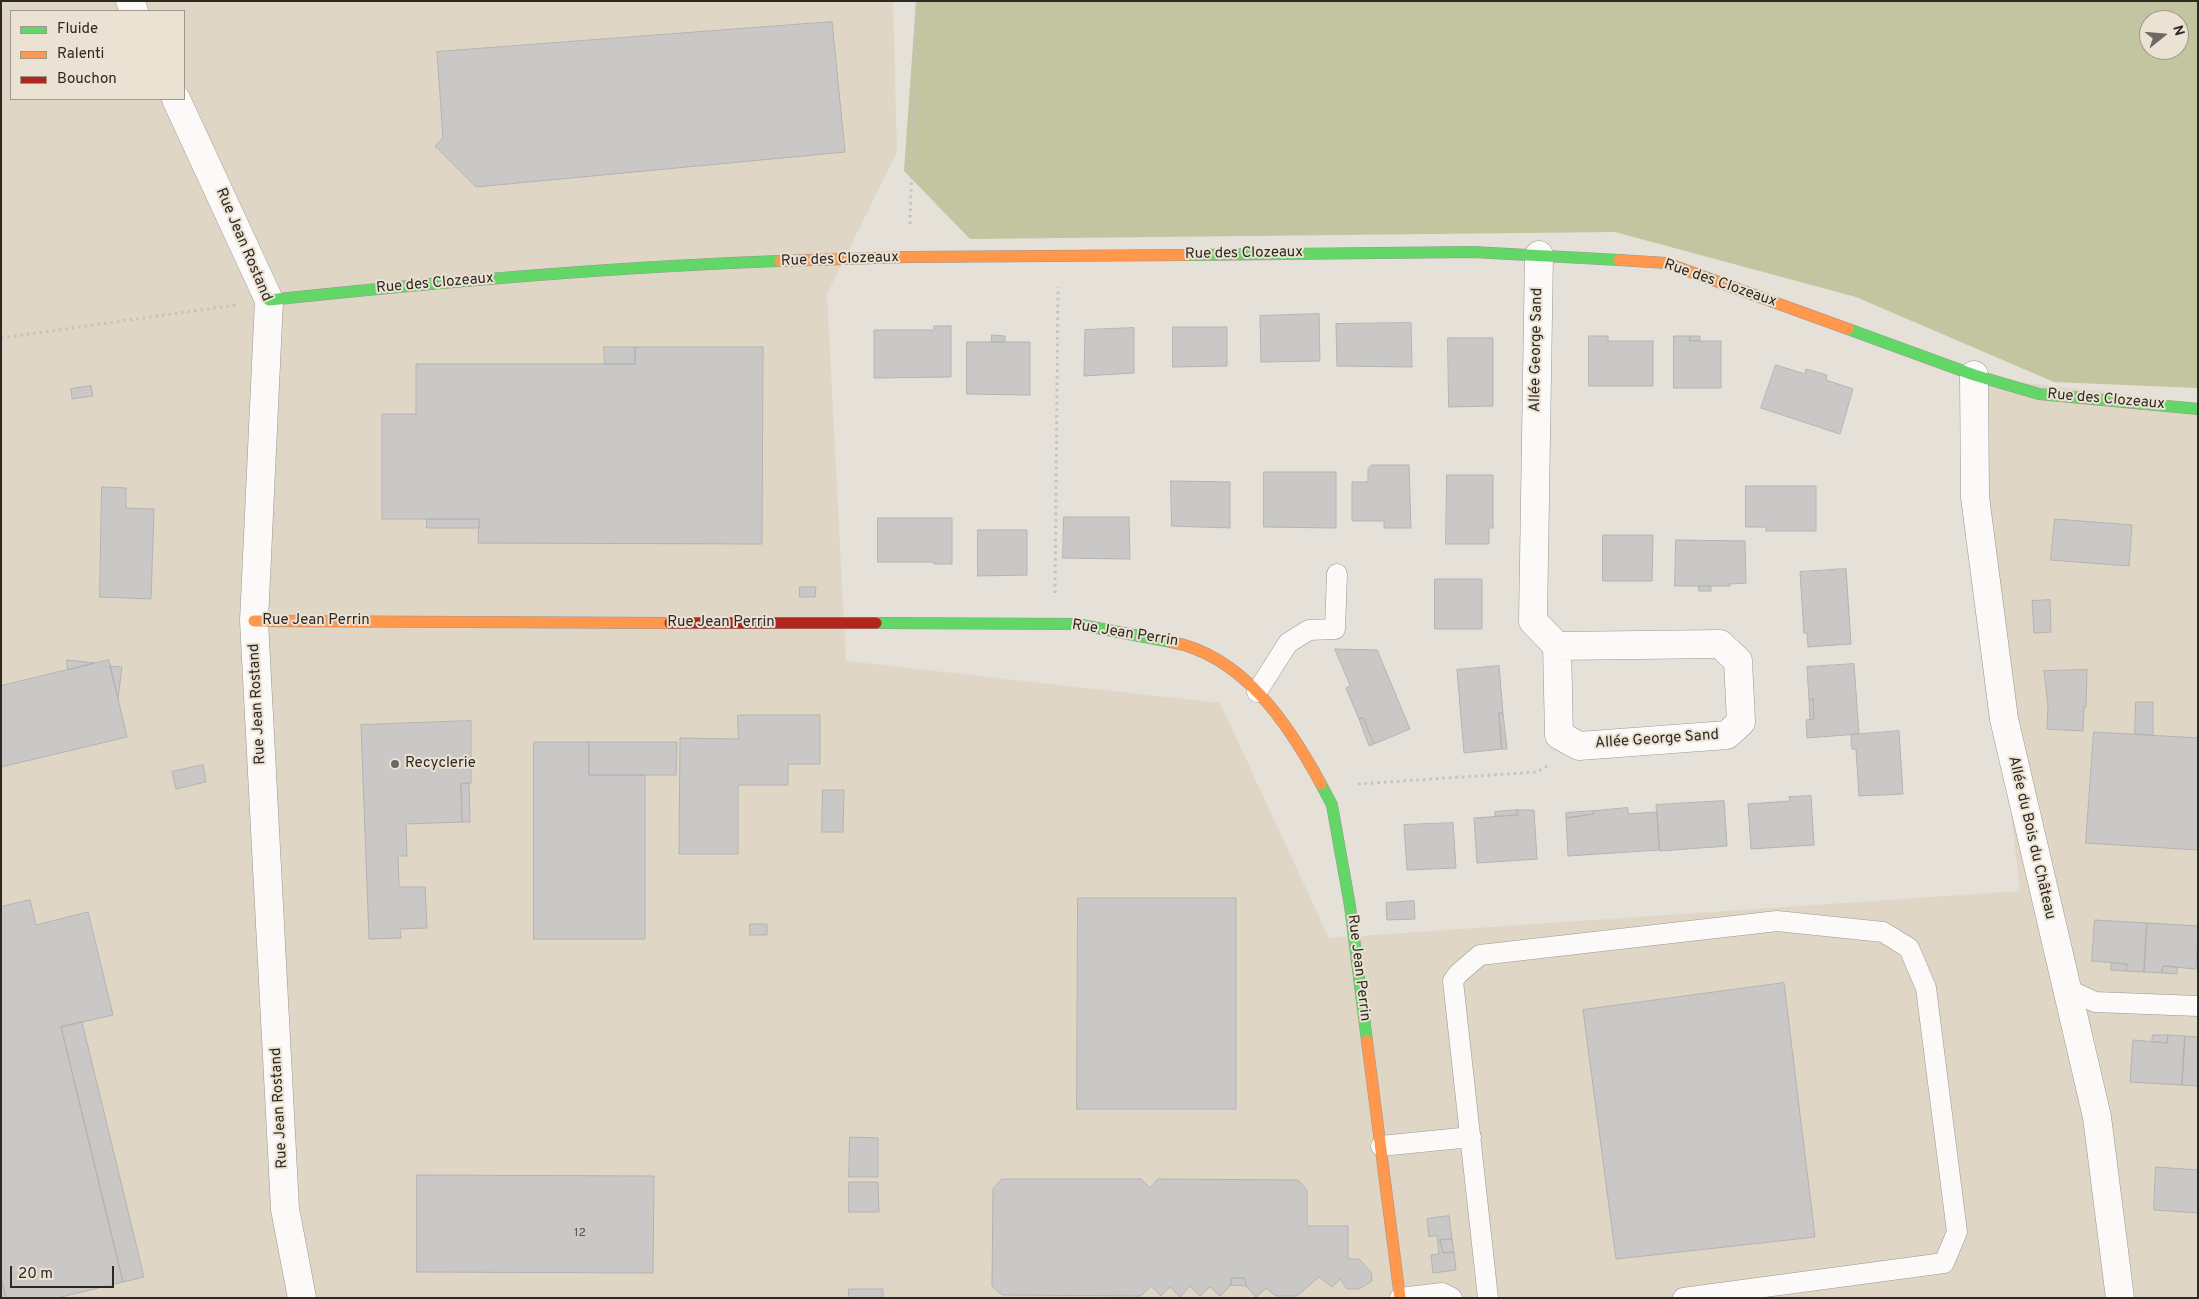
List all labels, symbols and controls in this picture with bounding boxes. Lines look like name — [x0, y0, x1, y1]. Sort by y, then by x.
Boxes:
legend — [10, 10, 185, 100]
north arrow — [2139, 10, 2189, 60]
text: Fluide — [57, 20, 98, 39]
text: N — [2168, 23, 2187, 38]
text: Ralenti — [57, 45, 104, 64]
text: Bouchon — [57, 70, 117, 89]
street label: Rue Jean Rostand — [211, 186, 275, 304]
street label: Rue des Clozeaux — [1185, 244, 1303, 264]
street label: Rue des Clozeaux — [781, 249, 899, 271]
street label: Rue des Clozeaux — [1661, 256, 1779, 312]
street label: Rue des Clozeaux — [375, 270, 495, 298]
street label: Allée George Sand — [1527, 288, 1547, 412]
street label: Rue des Clozeaux — [2046, 386, 2166, 414]
street label: Rue Jean Perrin — [262, 612, 370, 630]
street label: Rue Jean Perrin — [667, 614, 775, 632]
street label: Rue Jean Perrin — [1071, 617, 1179, 651]
street label: Rue Jean Rostand — [246, 643, 270, 765]
street label: Allée George Sand — [1594, 727, 1720, 753]
place label: Recyclerie — [405, 755, 476, 773]
street label: Allée du Bois du Château — [2003, 755, 2059, 921]
marker: Recyclerie — [389, 758, 401, 770]
street label: Rue Jean Perrin — [1343, 914, 1373, 1022]
street label: Rue Jean Rostand — [268, 1047, 292, 1169]
house number: 12 — [574, 1227, 586, 1241]
scale bar — [12, 1256, 116, 1288]
text: 20 m — [18, 1265, 53, 1284]

